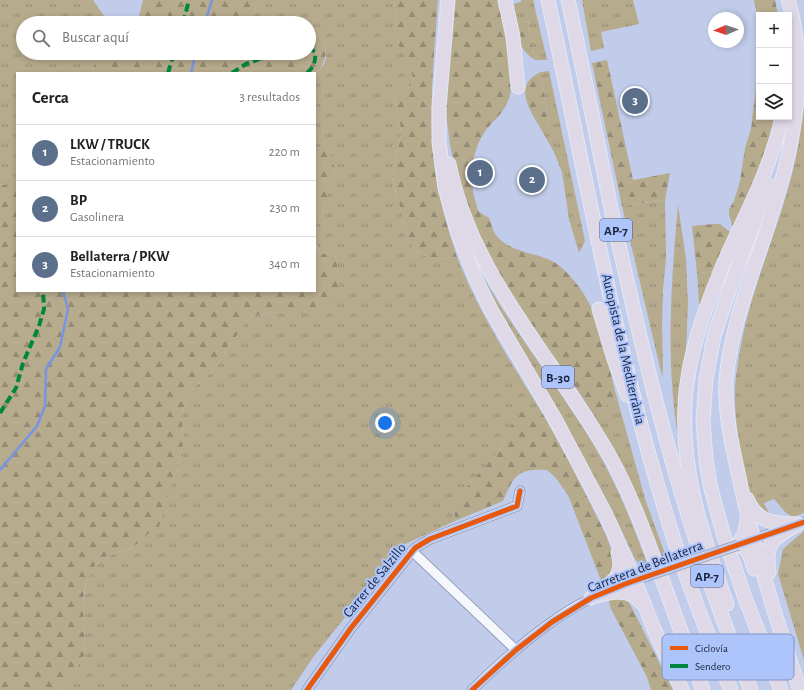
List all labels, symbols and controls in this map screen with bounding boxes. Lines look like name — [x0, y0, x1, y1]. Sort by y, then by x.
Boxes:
north arrow — [708, 12, 744, 48]
map controls — [756, 12, 792, 120]
button: + — [756, 12, 792, 48]
search box — [16, 16, 316, 60]
icon: search — [30, 27, 52, 49]
text: Buscar aquí — [62, 30, 129, 45]
button: − — [756, 48, 792, 84]
button: layers — [756, 84, 792, 120]
pin: 3 — [622, 86, 648, 116]
text: Cerca — [32, 89, 69, 106]
text: 3 resultados — [240, 91, 300, 104]
text: LKW / TRUCK — [70, 137, 150, 152]
text: 1 — [43, 146, 47, 159]
text: 220 m — [269, 146, 300, 159]
text: Estacionamiento — [70, 155, 155, 168]
pin: 1 — [467, 158, 493, 188]
pin: 2 — [519, 165, 545, 195]
text: BP — [70, 193, 87, 208]
text: 2 — [42, 202, 48, 215]
text: 230 m — [269, 202, 300, 215]
text: Gasolinera — [70, 211, 124, 224]
road number: AP-7 — [600, 219, 632, 241]
text: Bellaterra / PKW — [70, 249, 170, 264]
text: 3 — [42, 258, 48, 271]
text: 340 m — [269, 258, 300, 271]
text: Estacionamiento — [70, 267, 155, 280]
street label: Autopista de la Mediterrània — [599, 273, 647, 426]
road number: B-30 — [542, 366, 574, 388]
your location — [375, 413, 395, 433]
street label: Carretera de Bellaterra — [586, 538, 705, 595]
street label: Carrer de Salzillo — [341, 541, 409, 620]
road number: AP-7 — [691, 565, 723, 587]
legend — [662, 634, 794, 680]
text: Ciclovía — [695, 643, 728, 654]
text: Sendero — [695, 661, 730, 672]

